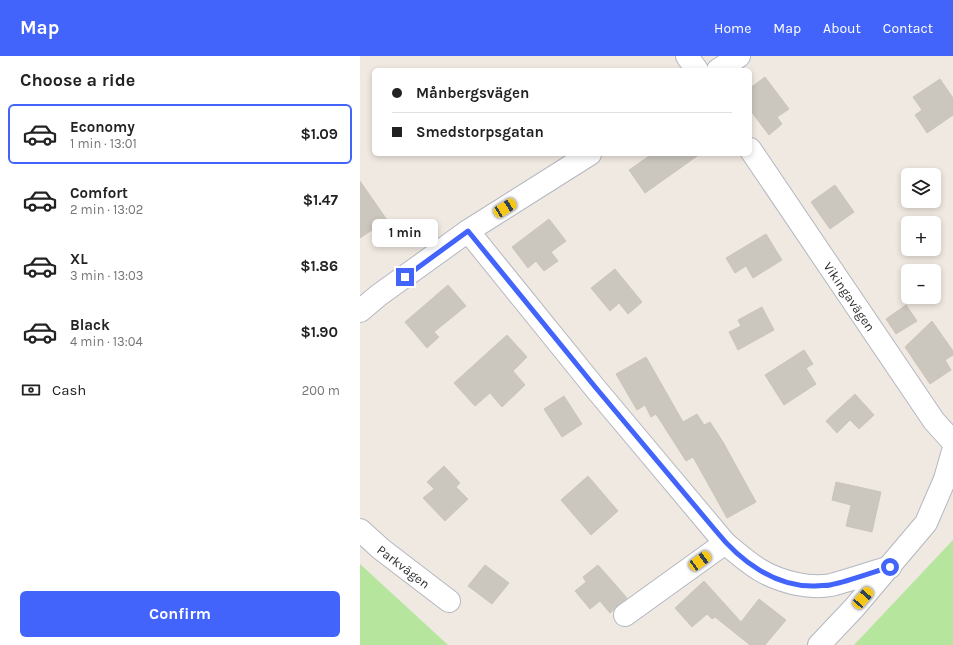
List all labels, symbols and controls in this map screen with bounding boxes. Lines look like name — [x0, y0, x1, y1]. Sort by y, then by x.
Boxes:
text: Map — [20, 17, 59, 39]
text: Home — [714, 20, 751, 37]
text: Map — [773, 20, 801, 37]
text: About — [823, 20, 861, 37]
text: Contact — [883, 20, 933, 37]
text: Choose a ride — [20, 69, 135, 91]
text: Månbergsvägen — [416, 84, 529, 102]
icon: car — [22, 116, 58, 152]
text: Economy — [70, 118, 135, 136]
text: Smedstorpsgatan — [416, 123, 544, 141]
text: $1.09 — [300, 125, 338, 143]
text: 1 min · 13:01 — [70, 136, 137, 151]
map controls — [901, 168, 941, 304]
button: layers — [901, 168, 941, 208]
icon: car — [22, 182, 58, 218]
text: Comfort — [70, 184, 128, 202]
text: $1.47 — [303, 191, 338, 209]
car — [492, 197, 518, 219]
text: 2 min · 13:02 — [70, 202, 143, 217]
button: + — [901, 216, 941, 256]
callout: 1 min — [372, 219, 438, 247]
text: 1 min — [389, 225, 421, 240]
icon: car — [22, 248, 58, 284]
text: XL — [70, 250, 88, 268]
text: $1.86 — [300, 257, 338, 275]
street label: Vikingavägen — [821, 259, 878, 334]
button: − — [901, 264, 941, 304]
text: 3 min · 13:03 — [70, 268, 144, 283]
route end — [396, 268, 414, 286]
icon: car — [22, 314, 58, 350]
text: Black — [70, 316, 110, 334]
text: $1.90 — [300, 323, 338, 341]
text: 4 min · 13:04 — [70, 334, 143, 349]
icon: cash — [20, 379, 42, 401]
text: Cash — [52, 381, 86, 399]
text: 200 m — [302, 383, 340, 398]
street label: Parkvägen — [375, 542, 433, 591]
car — [687, 549, 713, 573]
route start — [881, 558, 899, 576]
car — [851, 585, 875, 611]
button: Confirm — [20, 591, 340, 637]

